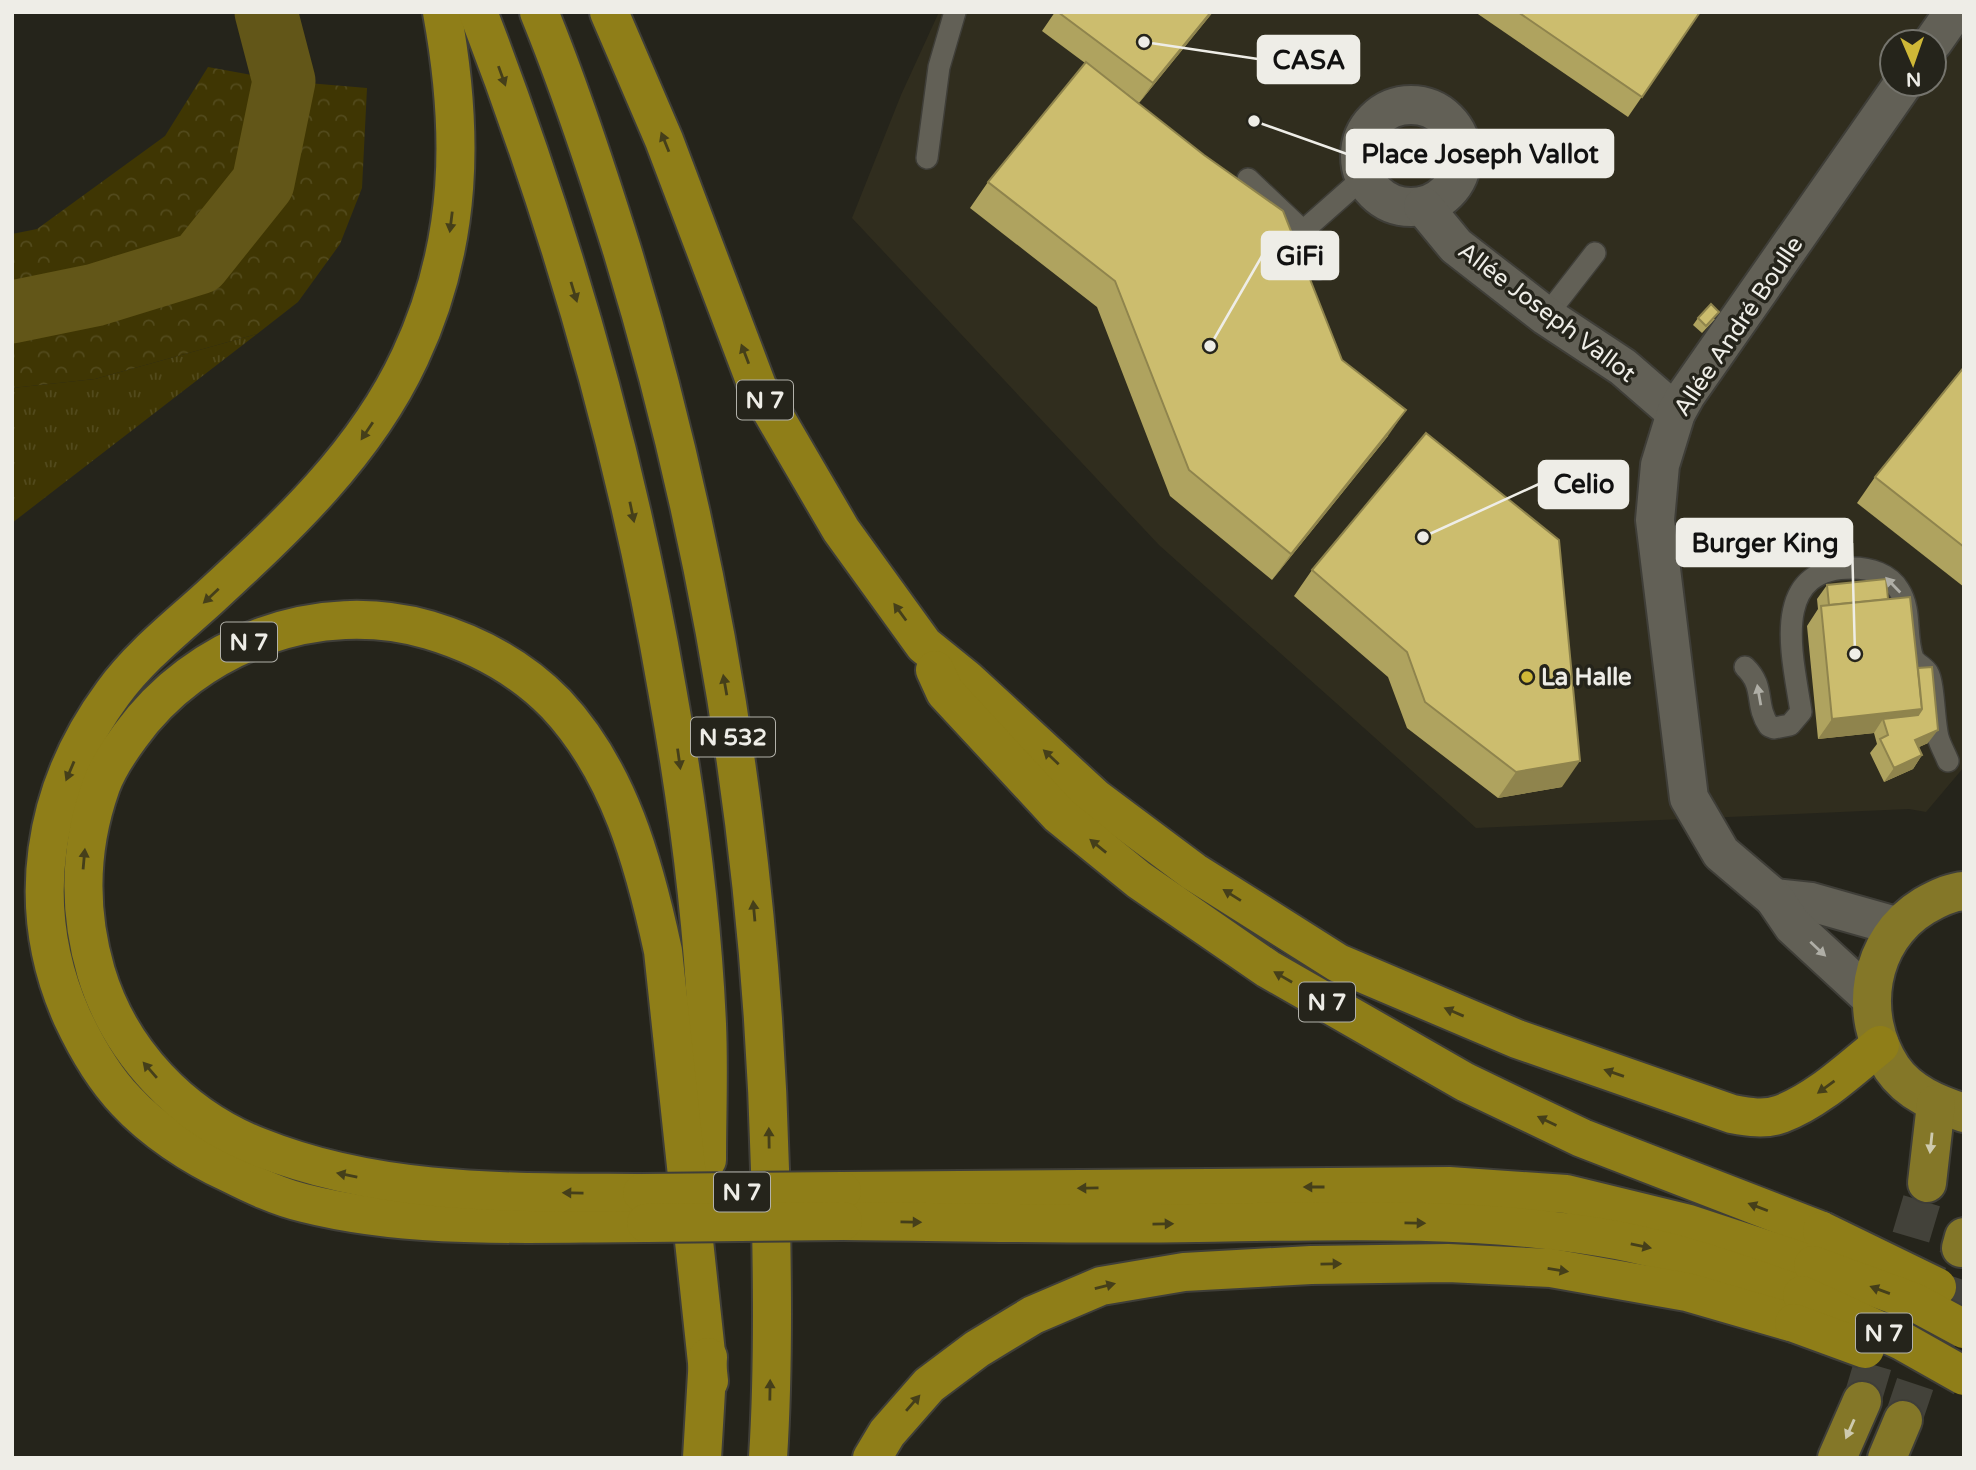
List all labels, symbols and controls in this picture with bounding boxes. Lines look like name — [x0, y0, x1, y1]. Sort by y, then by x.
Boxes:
north arrow — [1878, 28, 1948, 98]
callout: CASA — [1258, 36, 1359, 83]
text: CASA — [1273, 45, 1345, 76]
one-way arrow — [497, 66, 508, 87]
text: N — [1906, 68, 1922, 90]
callout: Place Joseph Vallot — [1347, 130, 1613, 177]
one-way arrow — [659, 131, 670, 152]
text: Place Joseph Vallot — [1361, 139, 1599, 170]
one-way arrow — [446, 212, 457, 234]
street label: Allée André Boulle — [1668, 231, 1809, 422]
callout: GiFi — [1262, 232, 1338, 279]
street label: Allée Joseph Vallot — [1452, 236, 1641, 389]
text: GiFi — [1276, 241, 1324, 272]
one-way arrow — [570, 282, 580, 303]
one-way arrow — [739, 344, 750, 365]
road number: N 7 — [737, 380, 793, 420]
one-way arrow — [360, 422, 374, 440]
callout: Celio — [1539, 461, 1628, 508]
text: Celio — [1553, 469, 1615, 500]
one-way arrow — [627, 501, 638, 523]
callout: Burger King — [1677, 519, 1852, 566]
text: Burger King — [1691, 528, 1839, 559]
one-way arrow — [1885, 577, 1901, 594]
one-way arrow — [202, 588, 220, 604]
one-way arrow — [893, 603, 907, 621]
road number: N 7 — [221, 622, 277, 662]
place label: La Halle — [1541, 663, 1632, 692]
marker: La Halle — [1519, 669, 1535, 685]
one-way arrow — [719, 674, 730, 696]
one-way arrow — [1753, 684, 1764, 706]
road number: N 532 — [691, 718, 775, 757]
one-way arrow — [674, 748, 685, 770]
one-way arrow — [1043, 749, 1060, 765]
one-way arrow — [64, 761, 75, 782]
one-way arrow — [1089, 839, 1106, 854]
one-way arrow — [79, 848, 90, 870]
one-way arrow — [1222, 889, 1241, 902]
one-way arrow — [748, 900, 759, 922]
one-way arrow — [1809, 941, 1827, 957]
one-way arrow — [1274, 971, 1293, 983]
road number: N 7 — [1299, 982, 1355, 1021]
one-way arrow — [1444, 1006, 1464, 1018]
one-way arrow — [142, 1061, 158, 1079]
one-way arrow — [1603, 1067, 1624, 1078]
one-way arrow — [1817, 1080, 1835, 1094]
one-way arrow — [1537, 1116, 1557, 1127]
one-way arrow — [763, 1126, 775, 1148]
one-way arrow — [1926, 1132, 1937, 1154]
one-way arrow — [336, 1169, 358, 1180]
road number: N 7 — [714, 1172, 770, 1212]
one-way arrow — [1303, 1181, 1325, 1193]
one-way arrow — [1077, 1182, 1099, 1194]
one-way arrow — [562, 1187, 584, 1199]
one-way arrow — [1747, 1201, 1768, 1212]
one-way arrow — [900, 1216, 922, 1228]
one-way arrow — [1404, 1217, 1426, 1229]
one-way arrow — [1152, 1218, 1174, 1229]
one-way arrow — [1630, 1240, 1652, 1251]
one-way arrow — [1320, 1259, 1342, 1270]
one-way arrow — [1547, 1264, 1569, 1275]
one-way arrow — [1094, 1280, 1116, 1291]
one-way arrow — [1870, 1284, 1891, 1295]
road number: N 7 — [1856, 1314, 1912, 1352]
one-way arrow — [764, 1378, 776, 1400]
one-way arrow — [905, 1394, 921, 1412]
one-way arrow — [1844, 1419, 1855, 1440]

